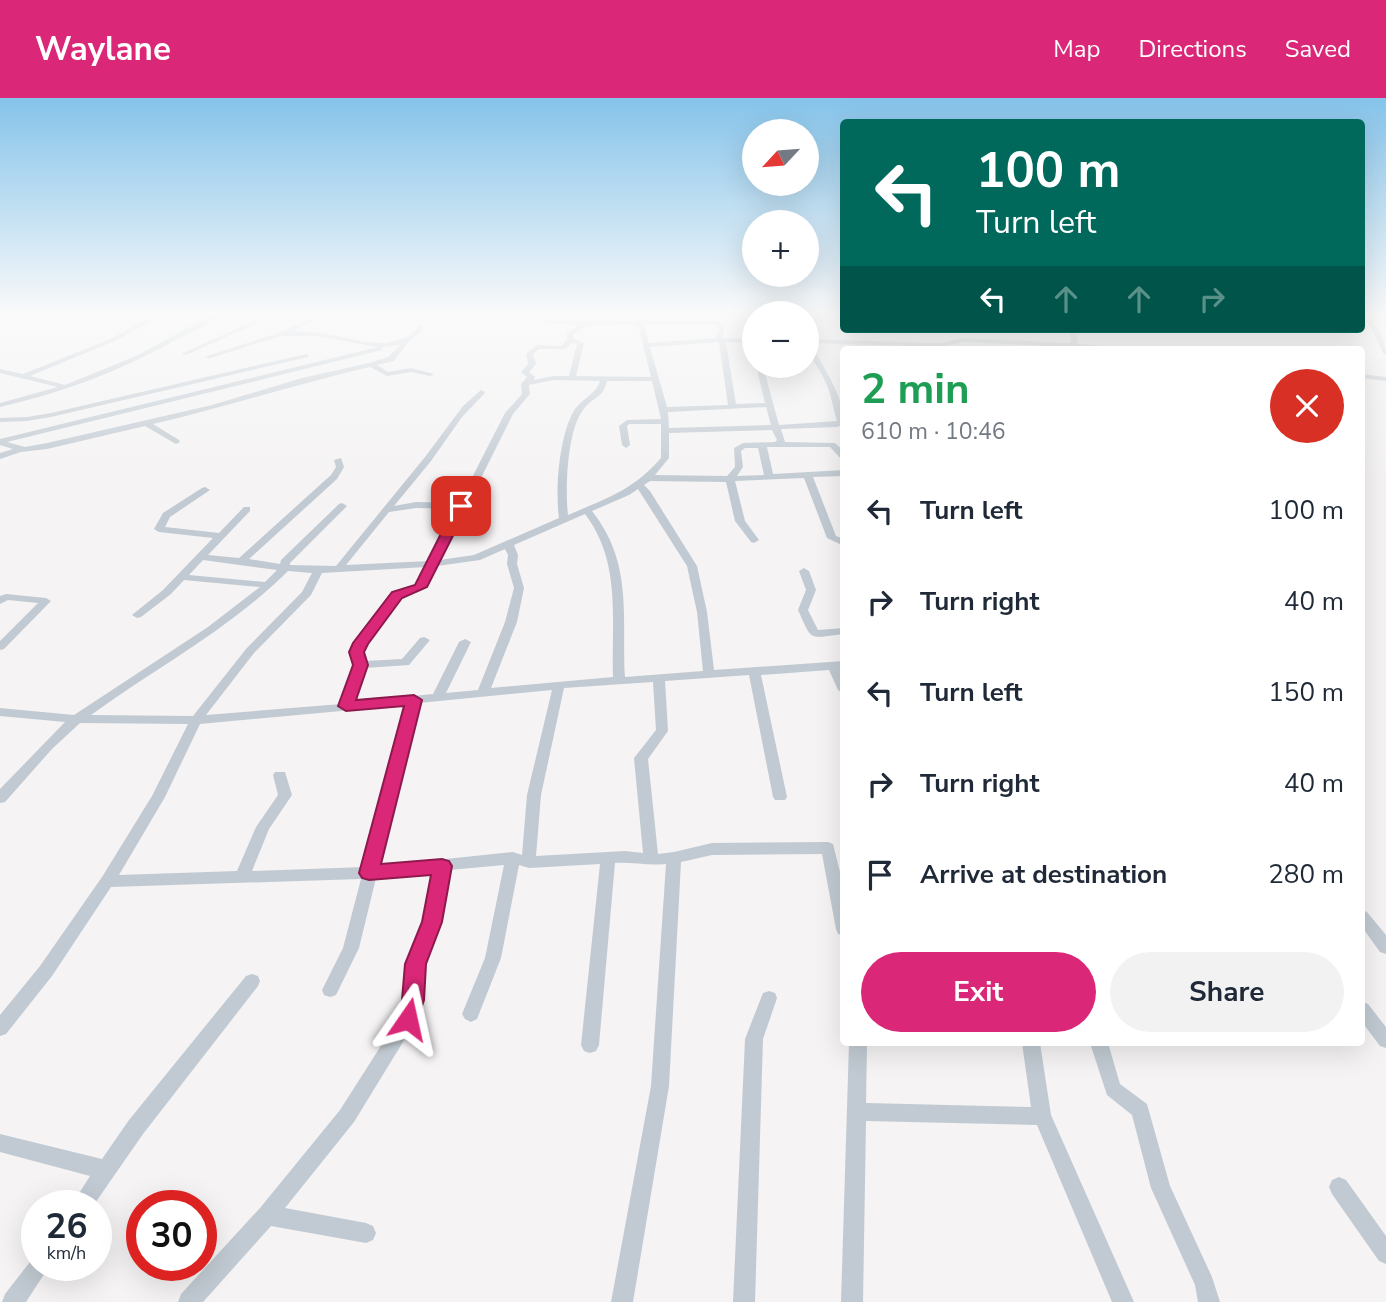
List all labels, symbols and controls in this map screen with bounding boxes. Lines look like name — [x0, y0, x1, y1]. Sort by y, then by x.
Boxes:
text: Waylane — [35, 27, 171, 72]
text: Map — [1053, 33, 1100, 65]
text: Directions — [1138, 33, 1247, 65]
text: Saved — [1285, 33, 1351, 65]
north arrow — [742, 119, 819, 196]
map controls — [742, 119, 819, 378]
text: 100 m — [976, 137, 1120, 204]
icon: left — [861, 147, 952, 238]
text: Turn left — [976, 201, 1096, 244]
button: + — [742, 210, 819, 287]
icon: left — [974, 280, 1012, 318]
icon: ahead — [1047, 280, 1085, 318]
icon: ahead — [1120, 280, 1158, 318]
icon: right — [1193, 280, 1231, 318]
button: − — [742, 301, 819, 378]
text: 2 min — [861, 361, 970, 418]
button: close — [1270, 369, 1344, 443]
text: 610 m · 10:46 — [861, 416, 1006, 447]
pin — [431, 476, 491, 536]
icon: arrive — [442, 487, 480, 525]
icon: left — [861, 492, 899, 530]
text: Turn left — [920, 493, 1023, 528]
text: 100 m — [1268, 493, 1344, 528]
icon: right — [861, 583, 899, 621]
text: Turn right — [920, 584, 1039, 619]
text: 40 m — [1284, 584, 1344, 619]
icon: left — [861, 674, 899, 712]
text: Turn left — [920, 675, 1023, 710]
text: 150 m — [1268, 675, 1344, 710]
icon: right — [861, 765, 899, 803]
text: Turn right — [920, 766, 1039, 801]
text: 40 m — [1284, 766, 1344, 801]
icon: arrive — [861, 856, 899, 894]
text: Arrive at destination — [920, 857, 1167, 892]
text: 280 m — [1268, 857, 1344, 892]
button: Exit — [861, 952, 1096, 1032]
button: Share — [1110, 952, 1344, 1032]
position arrow — [371, 982, 445, 1056]
speed limit sign: 30 — [126, 1190, 217, 1281]
text: 26 — [45, 1203, 88, 1250]
text: km/h — [47, 1241, 86, 1265]

